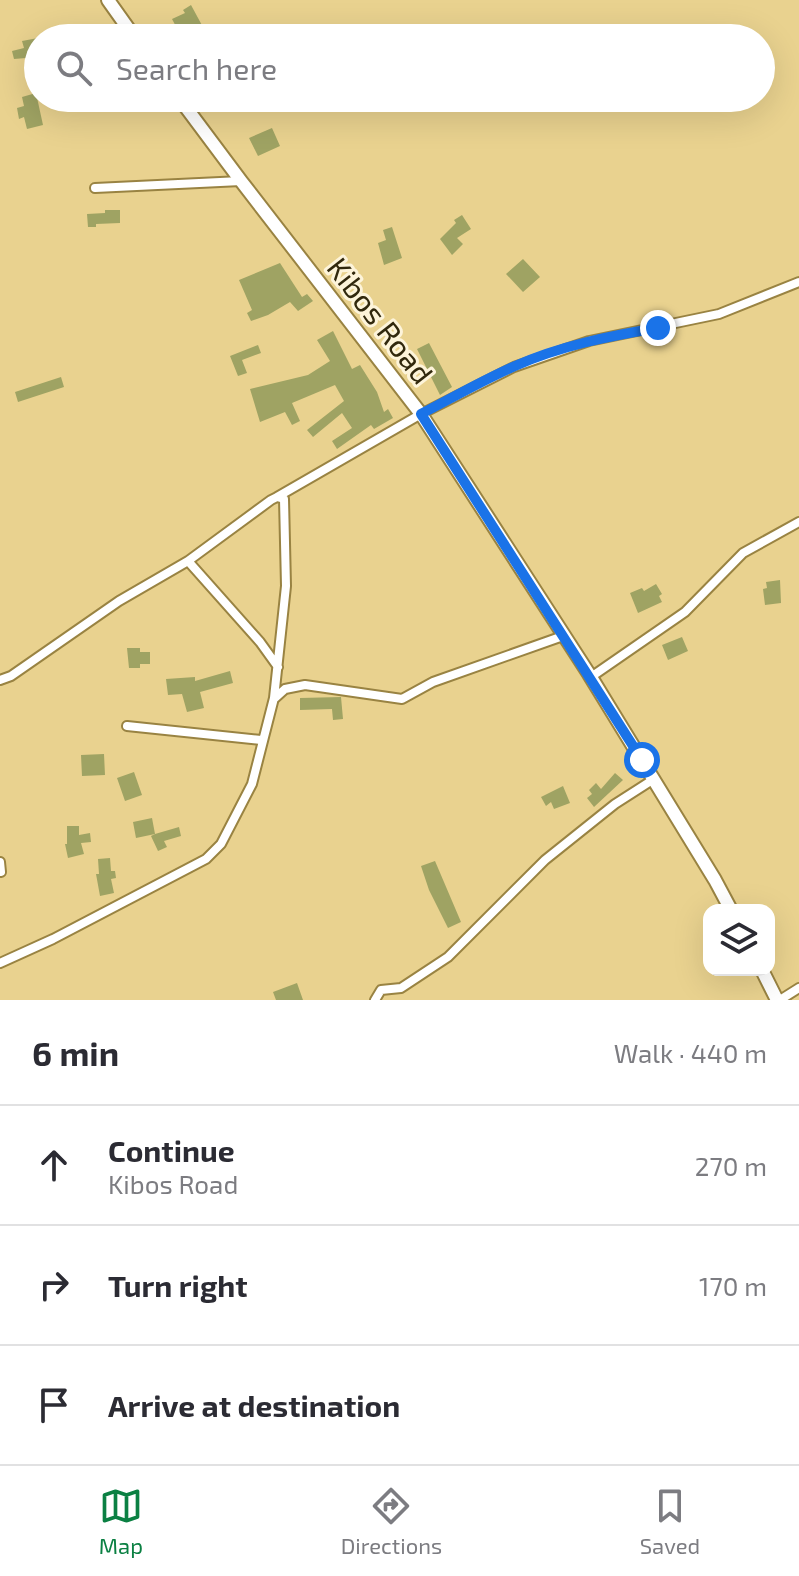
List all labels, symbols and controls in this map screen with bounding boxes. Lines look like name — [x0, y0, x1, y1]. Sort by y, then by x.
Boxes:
search box — [24, 24, 775, 112]
icon: search — [52, 46, 96, 90]
text: Search here — [116, 50, 277, 86]
street label: Kibos Road — [321, 250, 441, 390]
route end — [640, 310, 676, 346]
route start — [624, 742, 660, 778]
map controls — [703, 904, 775, 976]
button: layers — [703, 904, 775, 976]
text: 6 min — [32, 1032, 119, 1073]
text: Walk · 440 m — [614, 1037, 767, 1068]
text: Continue — [108, 1132, 235, 1168]
icon: ahead — [32, 1143, 76, 1187]
text: 270 m — [695, 1150, 767, 1181]
text: Kibos Road — [108, 1168, 238, 1199]
icon: right — [32, 1263, 76, 1307]
text: Turn right — [108, 1267, 248, 1303]
text: 170 m — [699, 1270, 767, 1301]
icon: arrive — [32, 1383, 76, 1427]
text: Arrive at destination — [108, 1387, 400, 1423]
tab: Map — [99, 1484, 143, 1558]
tab: Directions — [341, 1484, 442, 1558]
tab: Saved — [640, 1484, 700, 1558]

